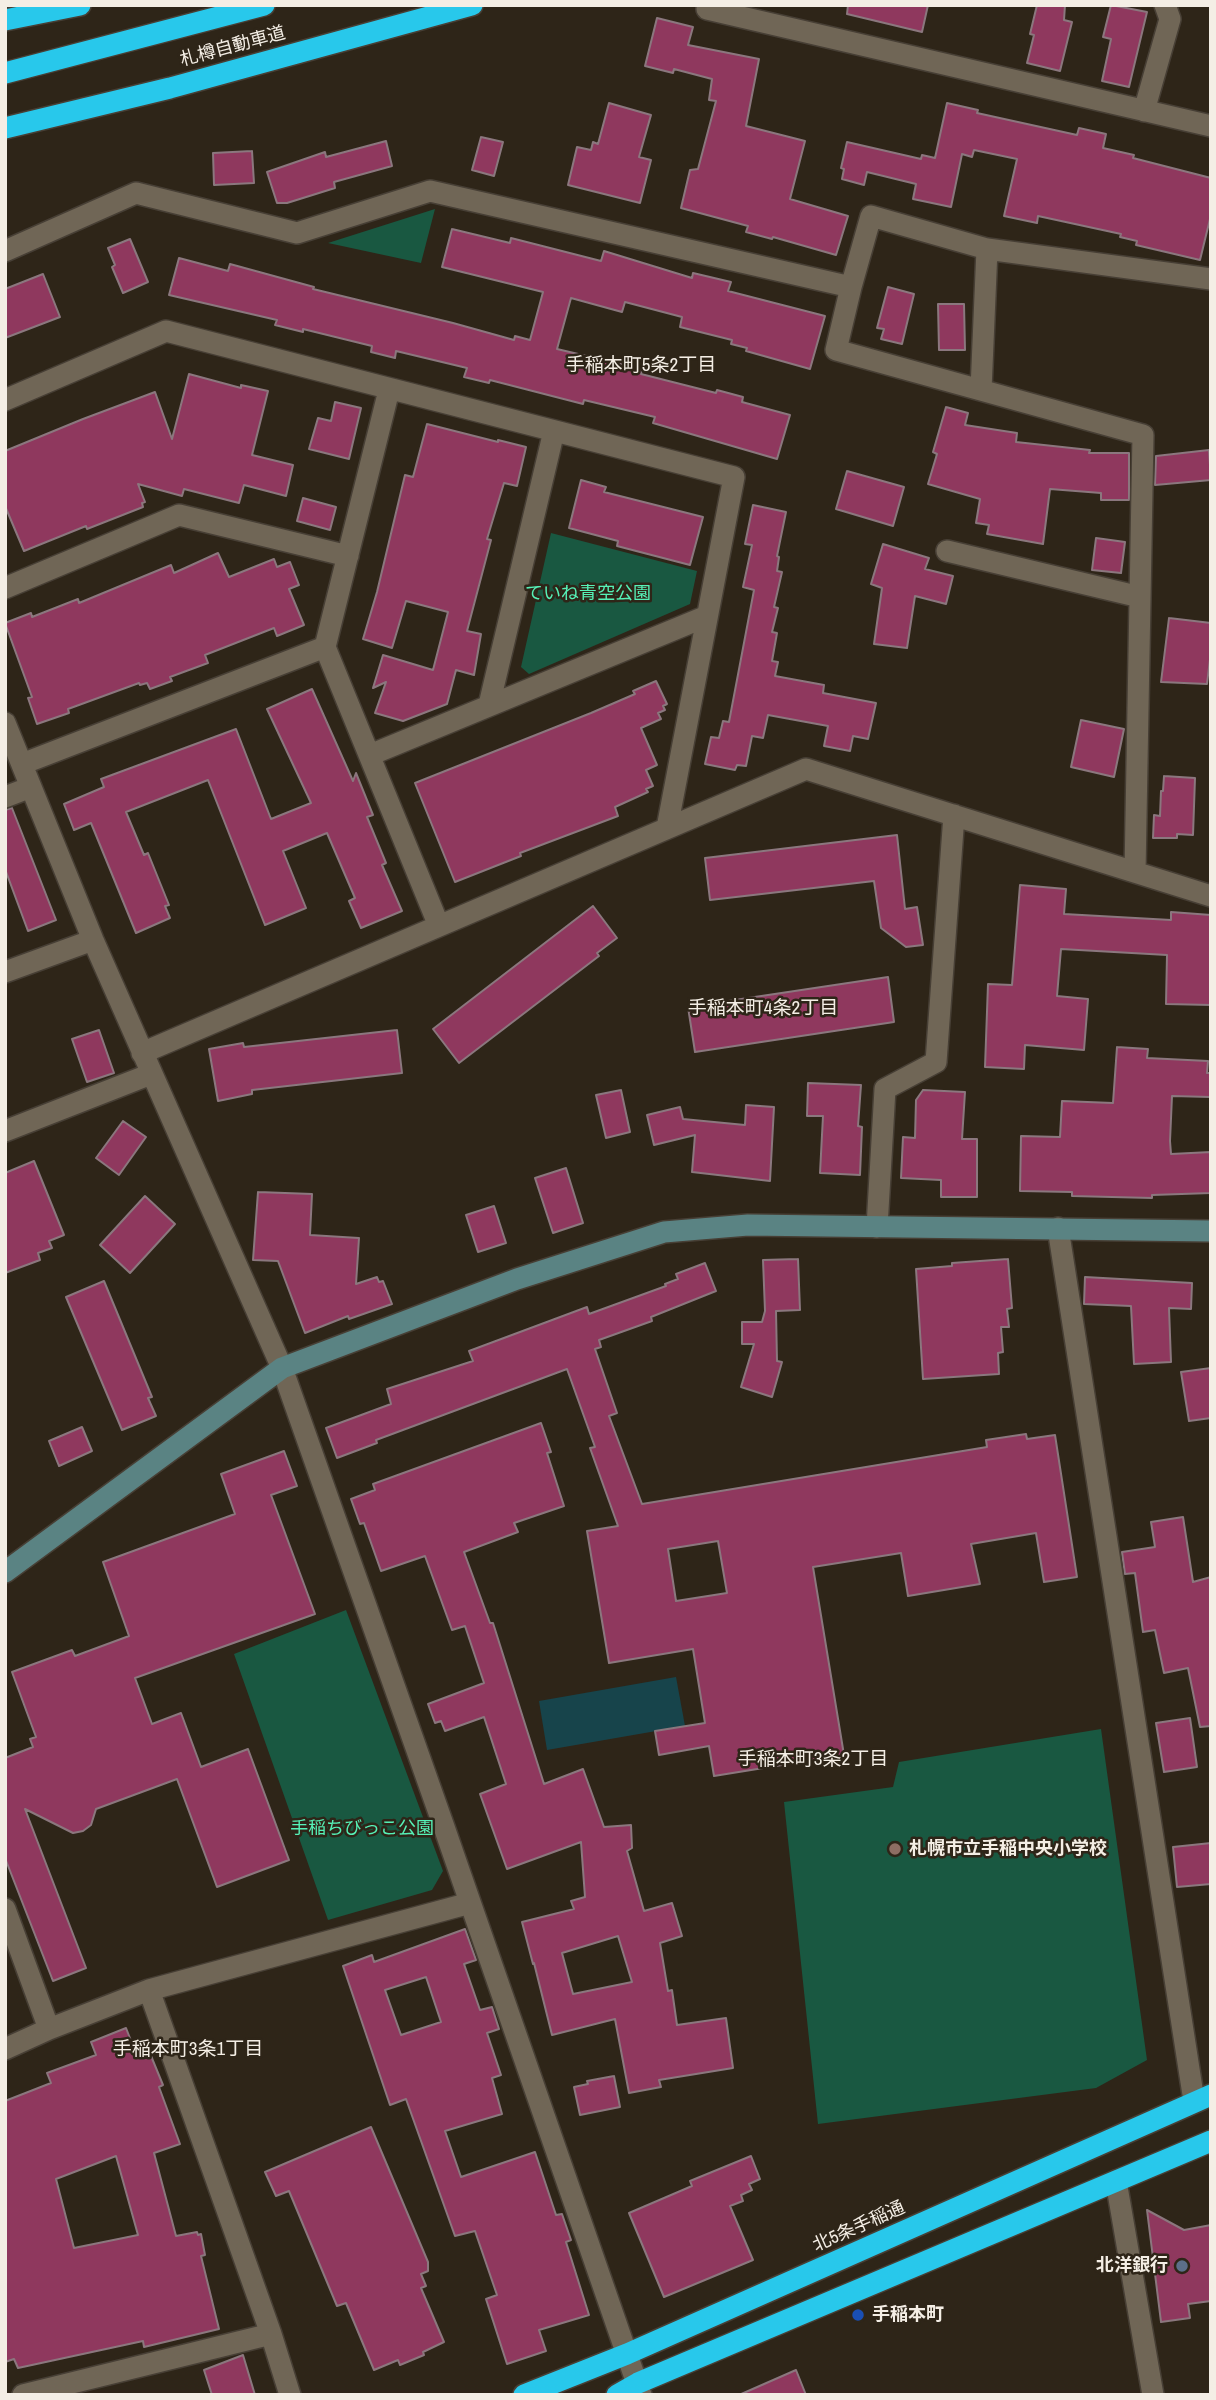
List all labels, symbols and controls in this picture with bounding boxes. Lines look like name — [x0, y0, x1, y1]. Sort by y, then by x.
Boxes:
street label: 札樽自動車道 — [178, 23, 288, 71]
district label: 手稲本町5条2丁目 — [566, 355, 716, 377]
park label: ていね青空公園 — [525, 583, 651, 605]
district label: 手稲本町4条2丁目 — [688, 998, 838, 1020]
district label: 手稲本町3条2丁目 — [738, 1749, 888, 1771]
park label: 手稲ちびっこ公園 — [290, 1818, 434, 1840]
place label: 札幌市立手稲中央小学校 — [909, 1838, 1107, 1860]
marker: 札幌市立手稲中央小学校 — [887, 1841, 903, 1857]
district label: 手稲本町3条1丁目 — [113, 2039, 263, 2061]
street label: 北5条手稲通 — [810, 2197, 908, 2257]
place label: 北洋銀行 — [1096, 2255, 1168, 2277]
marker: 北洋銀行 — [1174, 2258, 1190, 2274]
place label: 手稲本町 — [872, 2304, 944, 2326]
marker: 手稲本町 — [850, 2307, 866, 2323]

